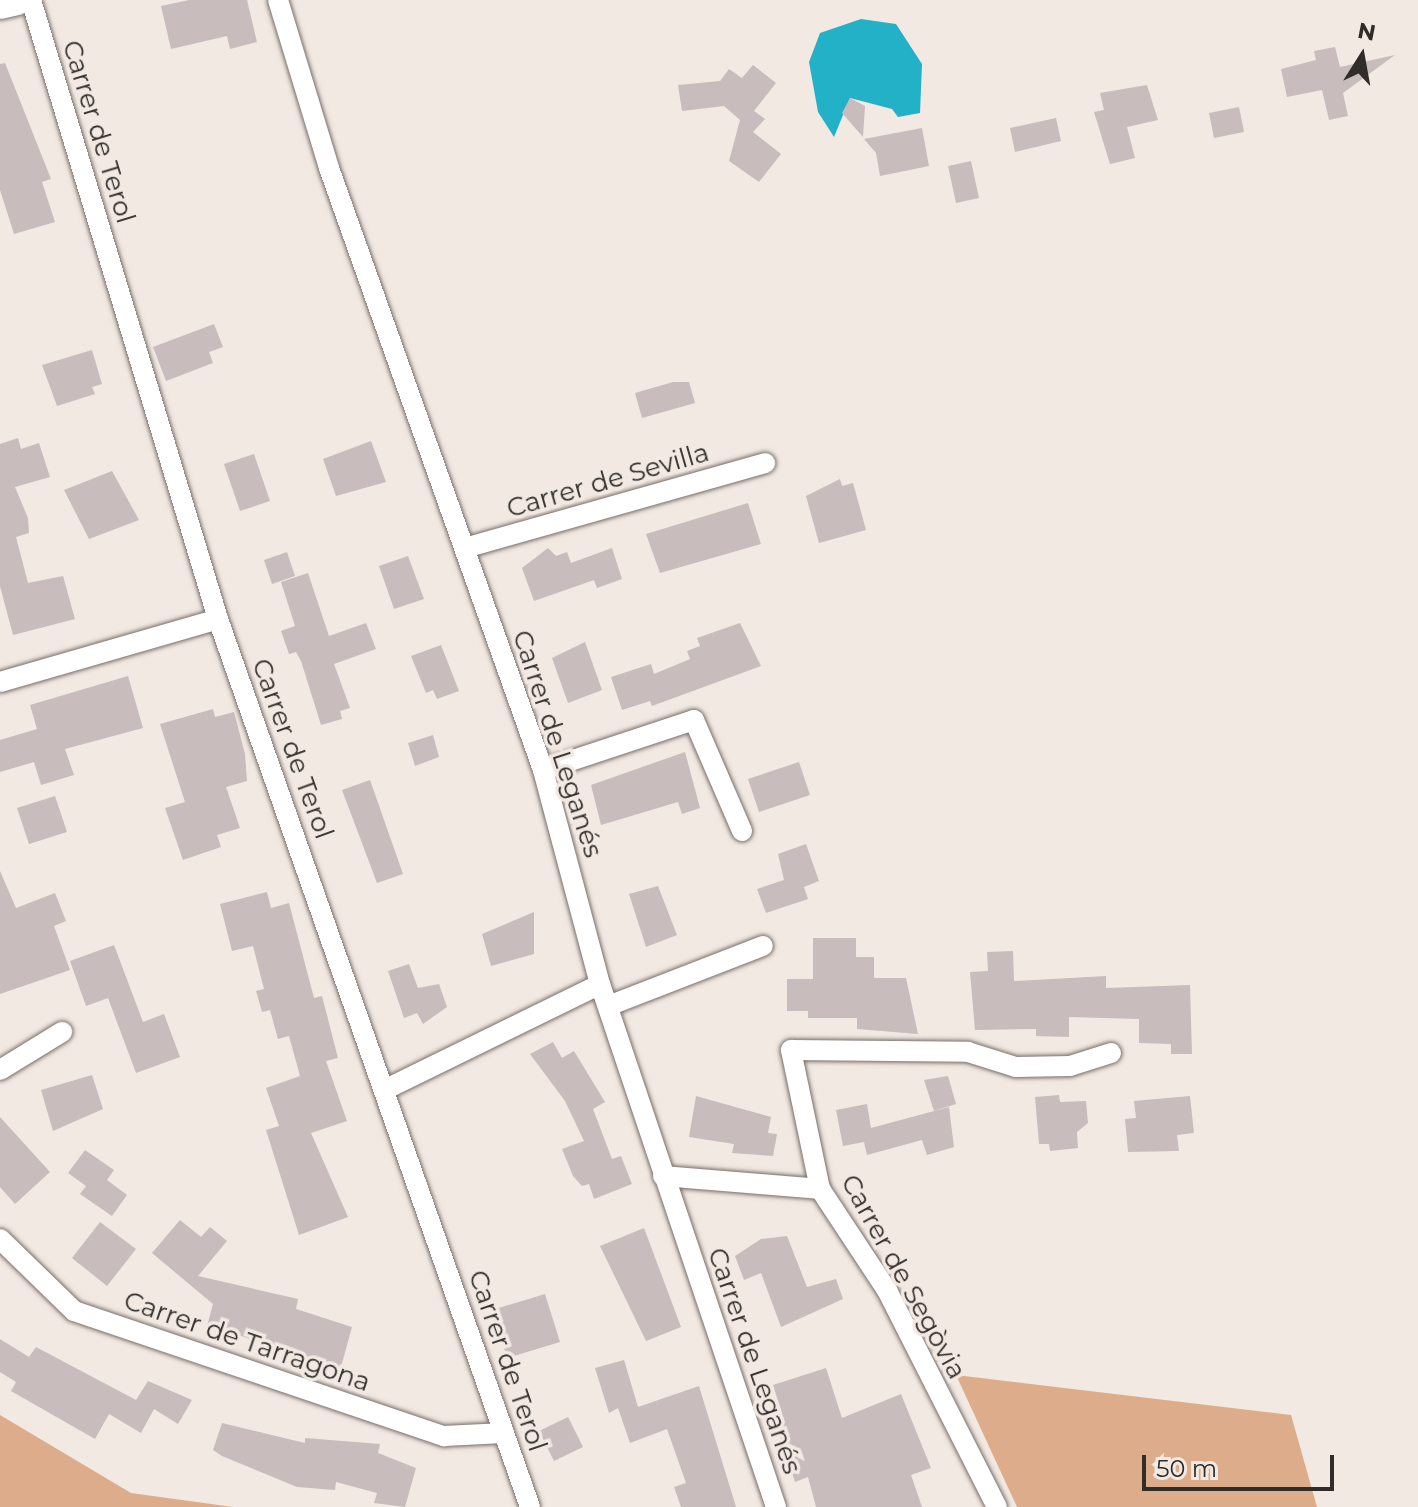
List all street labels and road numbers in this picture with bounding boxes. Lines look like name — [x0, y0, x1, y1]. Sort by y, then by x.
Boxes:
street label: Carrer de Terol — [55, 37, 141, 227]
street label: Carrer de Sevilla — [503, 437, 713, 525]
street label: Carrer de Leganés — [506, 627, 608, 861]
street label: Carrer de Terol — [245, 655, 339, 843]
street label: Carrer de Segòvia — [834, 1169, 972, 1385]
street label: Carrer de Leganés — [701, 1244, 807, 1478]
street label: Carrer de Terol — [461, 1266, 553, 1456]
street label: Carrer de Tarragona — [120, 1285, 374, 1399]

